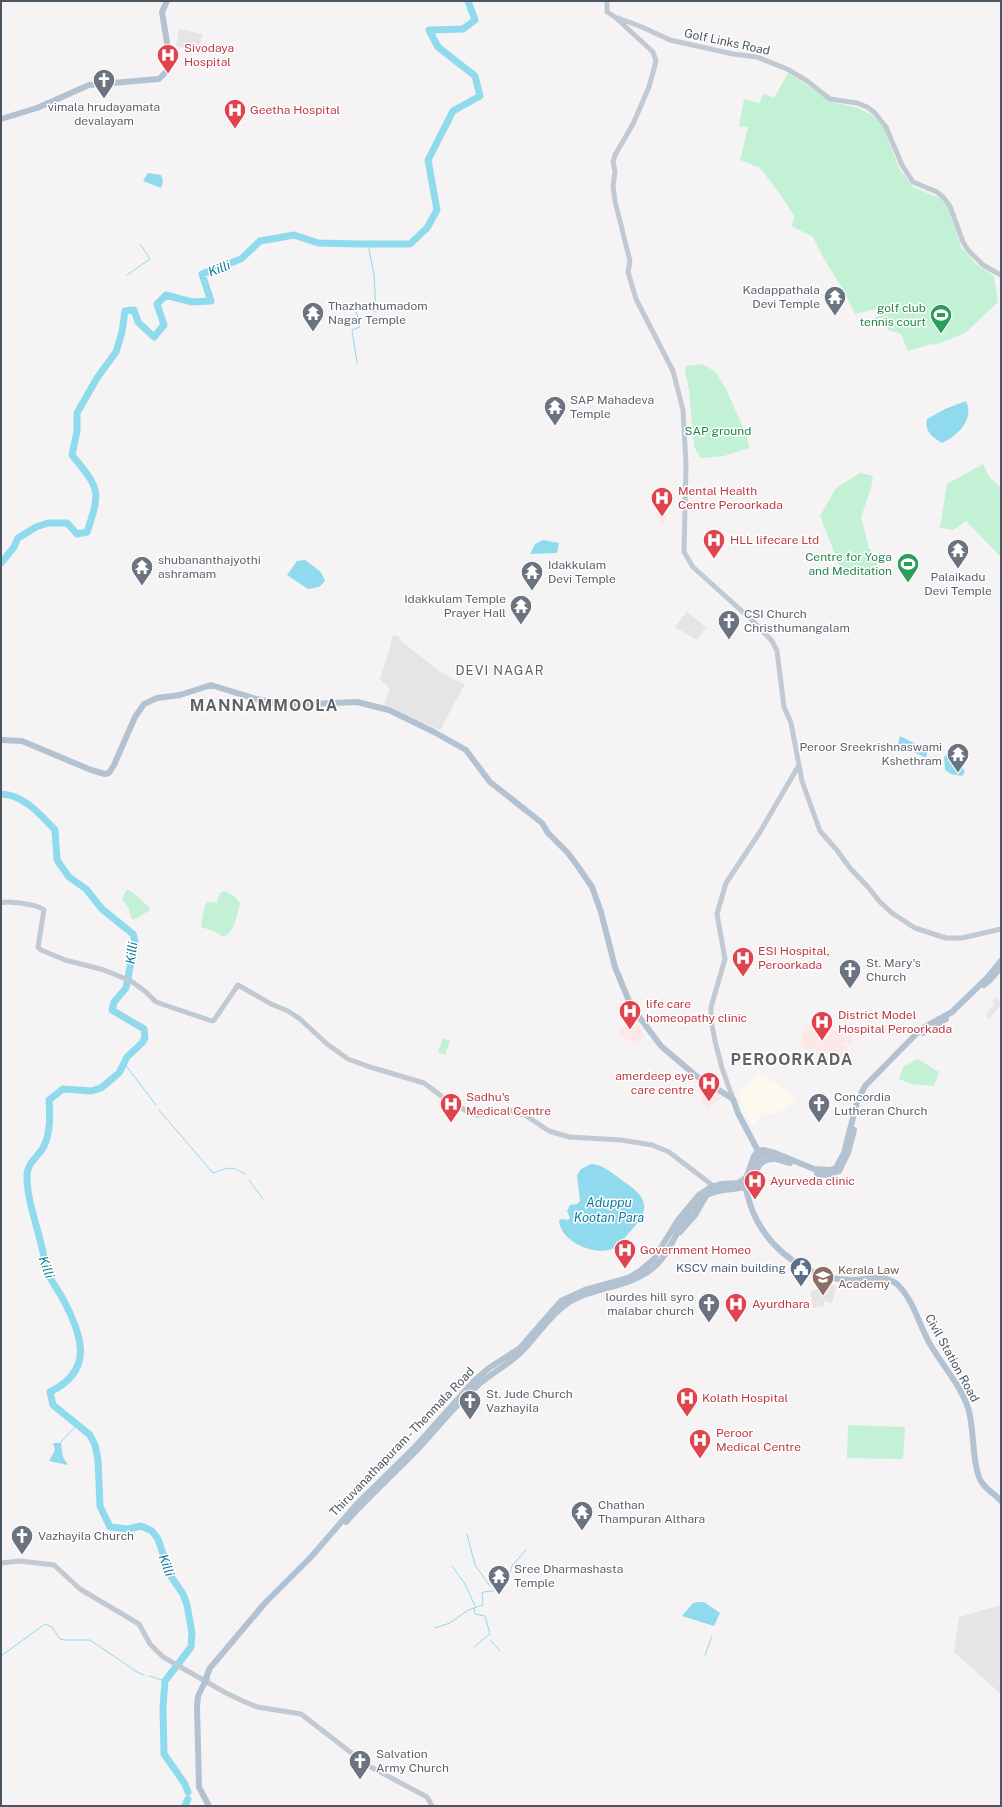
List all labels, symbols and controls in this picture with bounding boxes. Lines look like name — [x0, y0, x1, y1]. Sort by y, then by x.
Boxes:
street label: Golf Links Road — [683, 26, 771, 58]
place label: Sivodaya Hospital — [184, 41, 234, 69]
hospital icon: Sivodaya Hospital — [155, 42, 181, 75]
church icon: vimala hrudayamata devalayam — [91, 67, 117, 100]
hospital icon: Geetha Hospital — [222, 97, 248, 130]
place label: vimala hrudayamata devalayam — [48, 100, 160, 128]
place label: Geetha Hospital — [250, 103, 341, 117]
water label: Killi — [206, 257, 233, 279]
place label: Kadappathala Devi Temple — [742, 283, 820, 311]
temple icon: Kadappathala Devi Temple — [822, 284, 848, 317]
place label: Thazhathumadom Nagar Temple — [328, 299, 428, 327]
temple icon: Thazhathumadom Nagar Temple — [300, 300, 326, 333]
place label: golf club tennis court — [860, 301, 926, 329]
sports icon: golf club tennis court — [928, 302, 954, 335]
place label: SAP Mahadeva Temple — [570, 393, 654, 421]
temple icon: SAP Mahadeva Temple — [542, 394, 568, 427]
park label: SAP ground — [685, 424, 751, 438]
place label: Mental Health Centre Peroorkada — [678, 484, 783, 512]
hospital icon: Mental Health Centre Peroorkada — [649, 485, 675, 518]
hospital icon: HLL lifecare Ltd — [701, 527, 727, 560]
place label: HLL lifecare Ltd — [730, 533, 819, 547]
temple icon: Palaikadu Devi Temple — [945, 537, 971, 570]
place label: Centre for Yoga and Meditation — [805, 550, 892, 578]
sports icon: Centre for Yoga and Meditation — [895, 551, 921, 584]
place label: shubananthajyothi ashramam — [158, 553, 261, 581]
temple icon: shubananthajyothi ashramam — [129, 554, 155, 587]
place label: Idakkulam Devi Temple — [548, 558, 616, 586]
temple icon: Idakkulam Devi Temple — [519, 559, 545, 592]
place label: Palaikadu Devi Temple — [924, 570, 992, 598]
place label: Idakkulam Temple Prayer Hall — [404, 592, 506, 620]
temple icon: Idakkulam Temple Prayer Hall — [508, 593, 534, 626]
place label: CSI Church Christhumangalam — [744, 607, 850, 635]
church icon: CSI Church Christhumangalam — [716, 608, 742, 641]
district label: DEVI NAGAR — [456, 663, 544, 678]
district label: MANNAMMOOLA — [190, 696, 338, 715]
place label: Peroor Sreekrishnaswami Kshethram — [800, 740, 942, 768]
temple icon: Peroor Sreekrishnaswami Kshethram — [945, 741, 971, 774]
water label: Killi — [123, 940, 141, 965]
place label: ESI Hospital, Peroorkada — [758, 944, 830, 972]
hospital icon: ESI Hospital, Peroorkada — [730, 945, 756, 978]
place label: St. Mary's Church — [866, 956, 921, 984]
church icon: St. Mary's Church — [837, 957, 863, 990]
place label: life care homeopathy clinic — [646, 997, 747, 1025]
hospital icon: life care homeopathy clinic — [617, 998, 643, 1031]
place label: District Model Hospital Peroorkada — [838, 1008, 952, 1036]
hospital icon: District Model Hospital Peroorkada — [809, 1009, 835, 1042]
district label: PEROORKADA — [731, 1050, 853, 1069]
place label: amerdeep eye care centre — [615, 1069, 694, 1097]
hospital icon: amerdeep eye care centre — [696, 1070, 722, 1103]
place label: Sadhu's Medical Centre — [466, 1090, 551, 1118]
place label: Concordia Lutheran Church — [834, 1090, 928, 1118]
hospital icon: Sadhu's Medical Centre — [438, 1091, 464, 1124]
church icon: Concordia Lutheran Church — [806, 1091, 832, 1124]
hospital icon: Ayurveda clinic — [742, 1168, 768, 1201]
place label: Ayurveda clinic — [770, 1174, 855, 1188]
water label: Aduppu Kootan Para — [574, 1195, 644, 1225]
hospital icon: Government Homeo — [612, 1237, 638, 1270]
place label: Government Homeo — [640, 1243, 751, 1257]
water label: Killi — [36, 1254, 58, 1281]
public building icon: KSCV main building — [788, 1255, 814, 1288]
place label: KSCV main building — [676, 1261, 786, 1275]
place label: Kerala Law Academy — [838, 1263, 900, 1291]
school or university icon: Kerala Law Academy — [810, 1264, 836, 1297]
place label: lourdes hill syro malabar church — [606, 1290, 694, 1318]
church icon: lourdes hill syro malabar church — [696, 1291, 722, 1324]
hospital icon: Ayurdhara — [723, 1291, 749, 1324]
place label: Ayurdhara — [752, 1297, 810, 1311]
street label: Civil Station Road — [922, 1312, 982, 1404]
street label: Thiruvanathapuram - Thenmala Road — [327, 1365, 477, 1519]
hospital icon: Kolath Hospital — [674, 1385, 700, 1418]
place label: St. Jude Church Vazhayila — [486, 1387, 573, 1415]
church icon: St. Jude Church Vazhayila — [457, 1388, 483, 1421]
place label: Kolath Hospital — [702, 1391, 788, 1405]
place label: Peroor Medical Centre — [716, 1426, 801, 1454]
hospital icon: Peroor Medical Centre — [687, 1427, 713, 1460]
place label: Chathan Thampuran Althara — [598, 1498, 705, 1526]
temple icon: Chathan Thampuran Althara — [569, 1499, 595, 1532]
church icon: Vazhayila Church — [9, 1523, 35, 1556]
place label: Vazhayila Church — [38, 1529, 134, 1543]
water label: Killi — [156, 1552, 178, 1579]
place label: Sree Dharmashasta Temple — [514, 1562, 623, 1590]
temple icon: Sree Dharmashasta Temple — [486, 1563, 512, 1596]
place label: Salvation Army Church — [376, 1747, 449, 1775]
church icon: Salvation Army Church — [347, 1748, 373, 1781]

